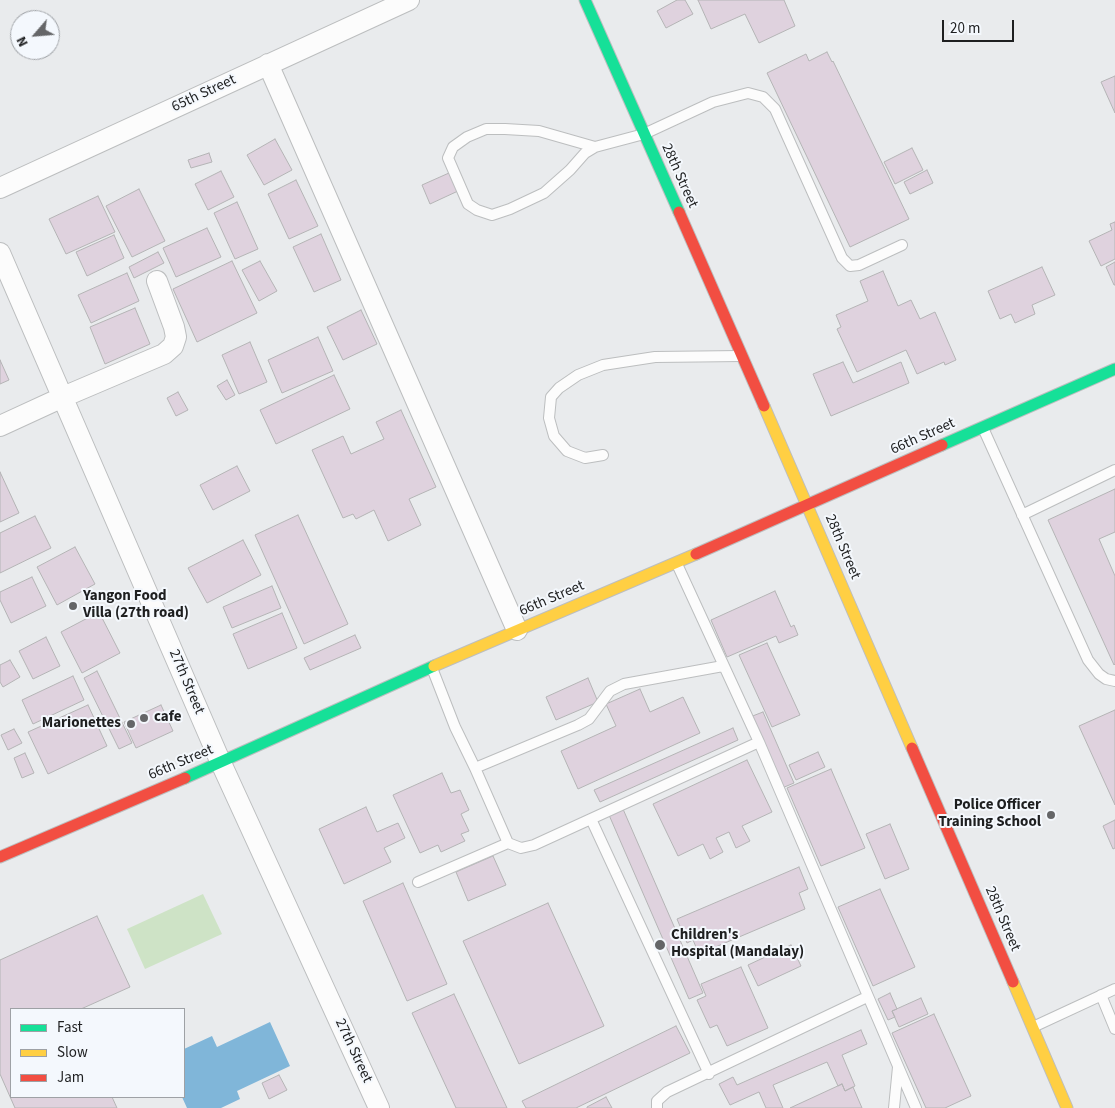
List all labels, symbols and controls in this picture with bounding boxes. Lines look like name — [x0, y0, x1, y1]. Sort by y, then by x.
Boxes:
north arrow — [10, 10, 60, 60]
scale bar — [945, 10, 1018, 42]
text: 20 m — [950, 18, 980, 39]
text: N — [12, 33, 34, 50]
street label: 65th Street — [169, 71, 239, 117]
street label: 28th Street — [657, 141, 701, 211]
street label: 66th Street — [888, 415, 958, 459]
street label: 28th Street — [820, 512, 864, 582]
street label: 66th Street — [517, 577, 587, 621]
place label: Yangon Food Villa (27th road) — [83, 588, 189, 623]
marker: Yangon Food Villa (27th road) — [67, 600, 79, 612]
street label: 27th Street — [164, 647, 208, 717]
place label: cafe — [154, 709, 182, 727]
marker: cafe — [138, 712, 150, 724]
place label: Marionettes — [42, 715, 121, 733]
marker: Marionettes — [125, 718, 137, 730]
street label: 66th Street — [146, 741, 216, 785]
place label: Police Officer Training School — [939, 797, 1041, 832]
marker: Police Officer Training School — [1045, 809, 1057, 821]
street label: 28th Street — [980, 884, 1024, 954]
place label: Children's Hospital (Mandalay) — [671, 927, 804, 962]
marker: Children's Hospital (Mandalay) — [653, 938, 667, 952]
legend — [10, 1008, 185, 1098]
street label: 27th Street — [330, 1016, 376, 1086]
text: Fast — [57, 1017, 83, 1038]
text: Slow — [57, 1042, 88, 1063]
text: Jam — [57, 1067, 84, 1088]

